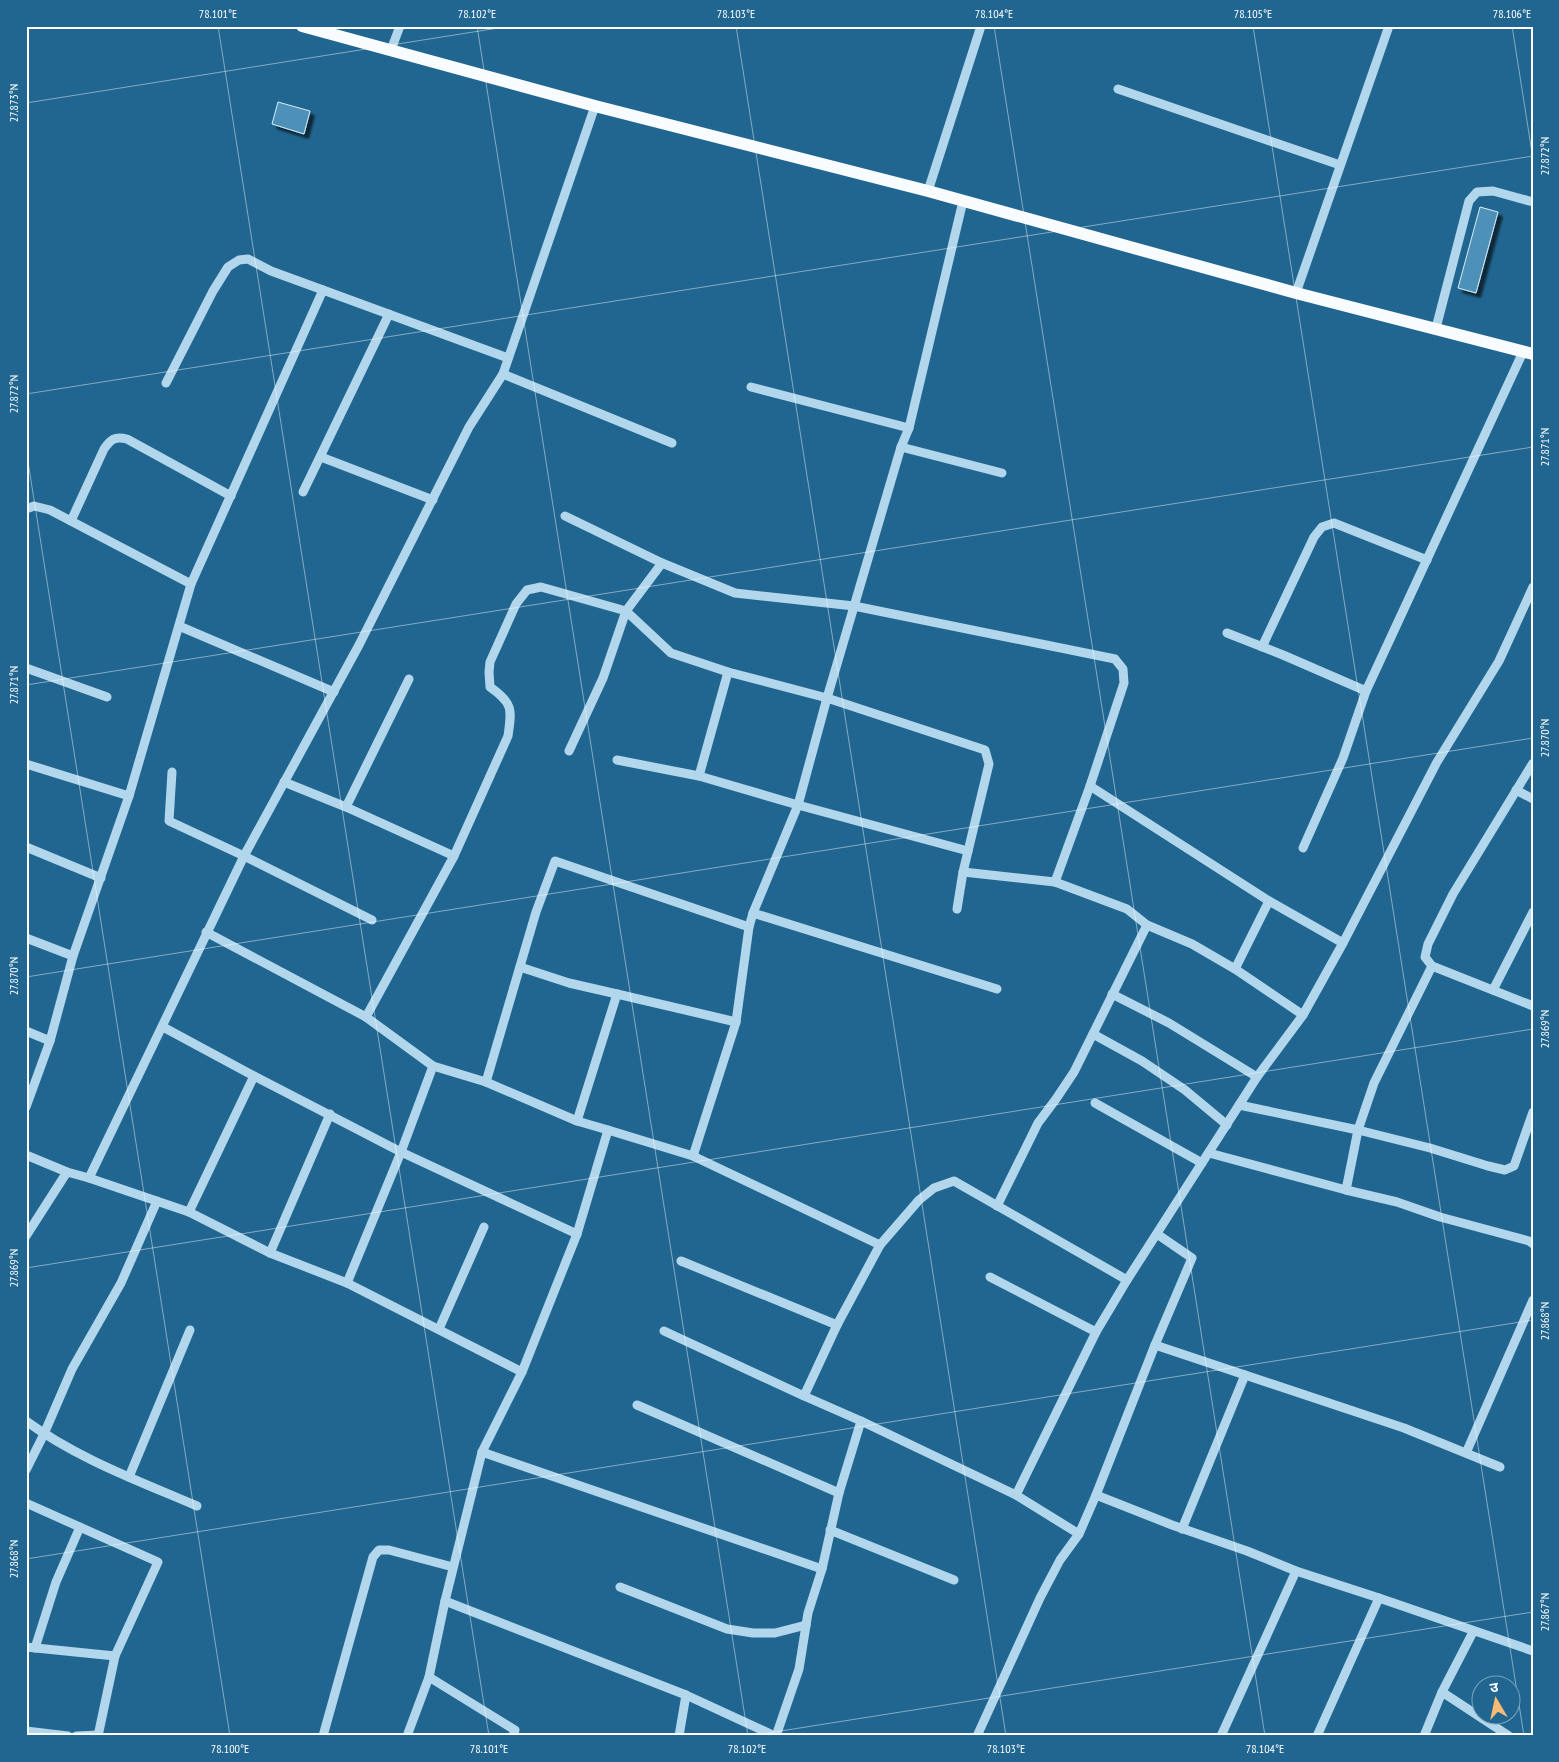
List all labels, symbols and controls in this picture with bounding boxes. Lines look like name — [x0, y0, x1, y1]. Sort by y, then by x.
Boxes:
text: 78.101°E — [199, 6, 237, 21]
text: 78.102°E — [458, 6, 496, 21]
text: 78.103°E — [717, 6, 755, 21]
text: 78.104°E — [975, 6, 1013, 21]
text: 78.105°E — [1234, 6, 1272, 21]
text: 78.106°E — [1493, 6, 1531, 21]
text: 27.873°N — [6, 84, 21, 122]
text: 27.872°N — [1537, 137, 1552, 175]
text: 27.872°N — [6, 375, 21, 413]
text: 27.871°N — [1537, 428, 1552, 466]
text: 27.871°N — [6, 666, 21, 704]
text: 27.870°N — [1537, 719, 1552, 757]
text: 27.870°N — [6, 957, 21, 995]
text: 27.869°N — [1537, 1010, 1552, 1048]
text: 27.869°N — [6, 1249, 21, 1287]
text: 27.868°N — [1537, 1302, 1552, 1340]
text: 27.868°N — [6, 1540, 21, 1578]
text: 27.867°N — [1537, 1593, 1552, 1631]
north arrow — [1472, 1674, 1522, 1724]
text: उ — [1489, 1678, 1500, 1697]
text: 78.100°E — [211, 1741, 249, 1756]
text: 78.101°E — [470, 1741, 508, 1756]
text: 78.102°E — [728, 1741, 766, 1756]
text: 78.103°E — [987, 1741, 1025, 1756]
text: 78.104°E — [1246, 1741, 1284, 1756]

